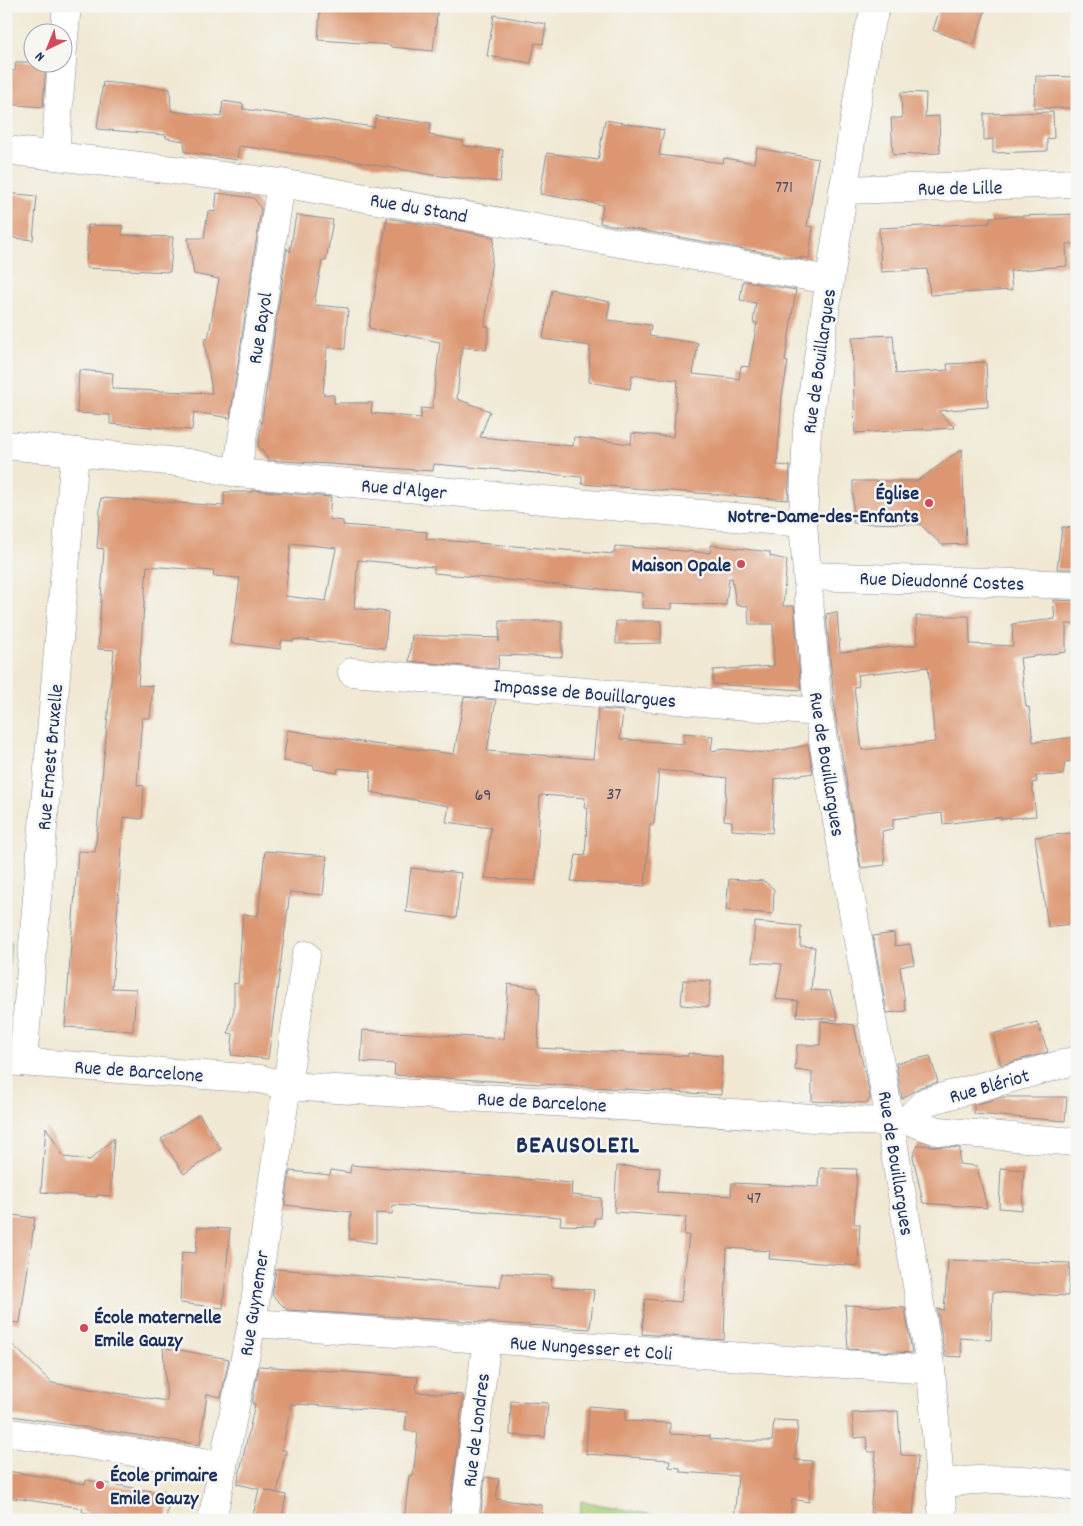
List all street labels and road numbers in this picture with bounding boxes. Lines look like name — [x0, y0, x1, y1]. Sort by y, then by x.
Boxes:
street label: Rue de Lille — [917, 175, 1003, 205]
street label: Rue du Stand — [368, 188, 469, 232]
street label: Rue de Bouillargues — [797, 287, 845, 436]
street label: Rue Bayol — [242, 290, 281, 366]
street label: Rue d'Alger — [360, 473, 448, 509]
street label: Rue Dieudonné Costes — [859, 566, 1025, 600]
street label: Impasse de Bouillargues — [492, 673, 677, 717]
street label: Rue Ernest Bruxelle — [32, 683, 72, 832]
street label: Rue de Bouillargues — [800, 690, 850, 839]
street label: Rue de Barcelone — [73, 1055, 204, 1091]
street label: Rue Blériot — [947, 1063, 1033, 1113]
street label: Rue de Barcelone — [477, 1087, 607, 1121]
street label: Rue de Bouillargues — [869, 1089, 919, 1238]
street label: Rue Guynemer — [234, 1248, 278, 1358]
street label: Rue Nungesser et Coli — [509, 1330, 673, 1370]
street label: Rue de Londres — [457, 1372, 499, 1489]

